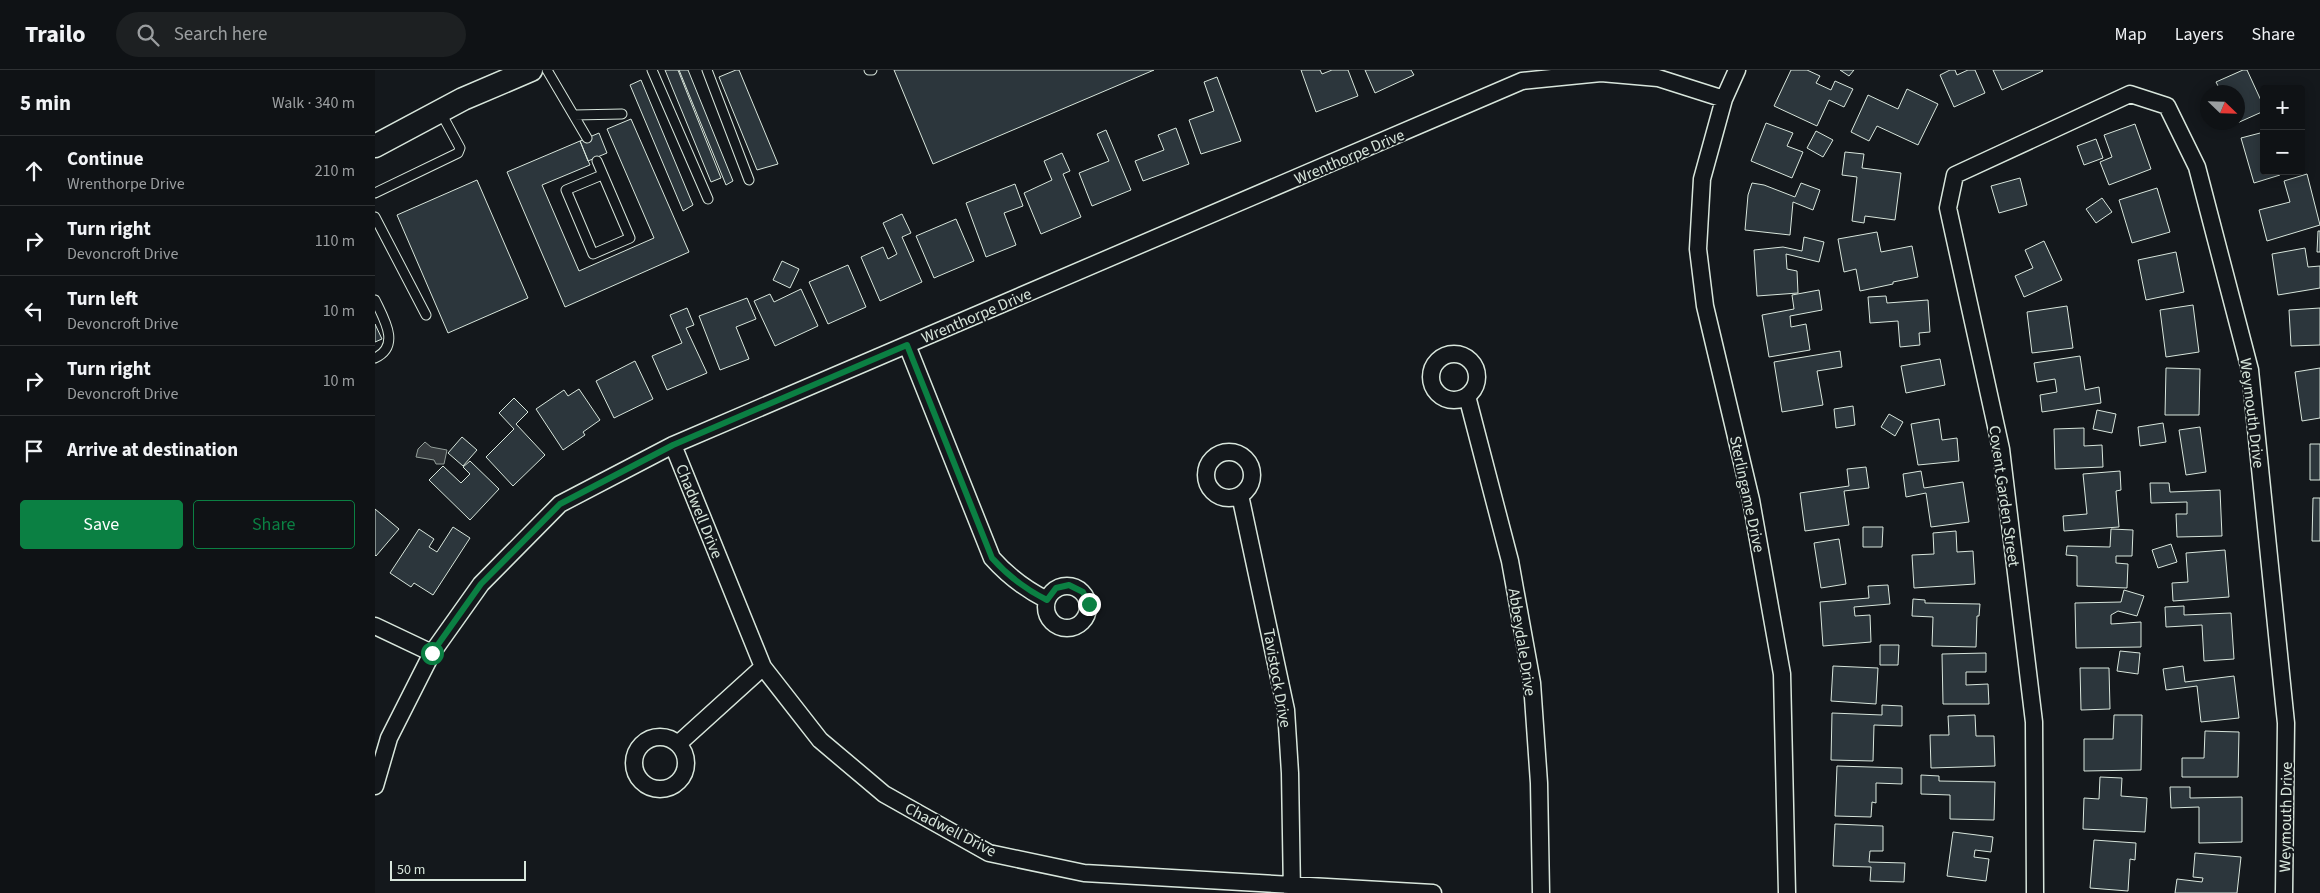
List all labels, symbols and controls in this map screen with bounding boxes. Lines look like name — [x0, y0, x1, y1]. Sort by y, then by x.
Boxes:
search box — [116, 12, 466, 57]
text: Trailo — [25, 17, 86, 52]
icon: search — [134, 21, 162, 49]
text: Search here — [174, 21, 267, 48]
text: Map — [2115, 22, 2147, 47]
text: Layers — [2175, 22, 2224, 47]
text: Share — [2252, 22, 2295, 47]
north arrow — [2200, 85, 2245, 130]
map controls — [2260, 85, 2305, 175]
button: + — [2260, 85, 2305, 130]
text: 5 min — [20, 88, 71, 118]
text: Walk · 340 m — [272, 92, 355, 114]
street label: Wrenthorpe Drive — [1291, 124, 1408, 190]
button: − — [2260, 130, 2305, 175]
text: Continue — [67, 146, 144, 173]
icon: ahead — [20, 157, 48, 185]
text: 210 m — [315, 160, 355, 182]
text: Wrenthorpe Drive — [67, 173, 185, 195]
text: Turn right — [67, 216, 151, 243]
icon: right — [20, 227, 48, 255]
text: 110 m — [315, 230, 355, 252]
text: Devoncroft Drive — [67, 243, 178, 265]
street label: Wrenthorpe Drive — [918, 283, 1035, 349]
text: Turn left — [67, 286, 138, 313]
icon: left — [20, 297, 48, 325]
text: 10 m — [323, 300, 355, 322]
text: Devoncroft Drive — [67, 313, 178, 335]
text: Turn right — [67, 356, 151, 383]
street label: Weymouth Drive — [2234, 357, 2270, 469]
icon: right — [20, 367, 48, 395]
text: 10 m — [323, 370, 355, 392]
text: Devoncroft Drive — [67, 383, 178, 405]
street label: Covent Garden Street — [1983, 424, 2025, 569]
street label: Sterlingame Drive — [1724, 434, 1770, 555]
icon: arrive — [20, 437, 48, 465]
text: Arrive at destination — [67, 437, 238, 464]
street label: Chadwell Drive — [670, 461, 728, 562]
button: Save — [20, 500, 183, 549]
button: Share — [193, 500, 355, 549]
street label: Abbeydale Drive — [1503, 587, 1541, 698]
route end — [1078, 593, 1101, 616]
street label: Tavistock Drive — [1257, 627, 1297, 729]
route start — [421, 642, 444, 665]
street label: Weymouth Drive — [2274, 761, 2298, 873]
street label: Chadwell Drive — [901, 797, 1000, 862]
scale bar — [390, 858, 526, 881]
text: 50 m — [397, 860, 425, 880]

